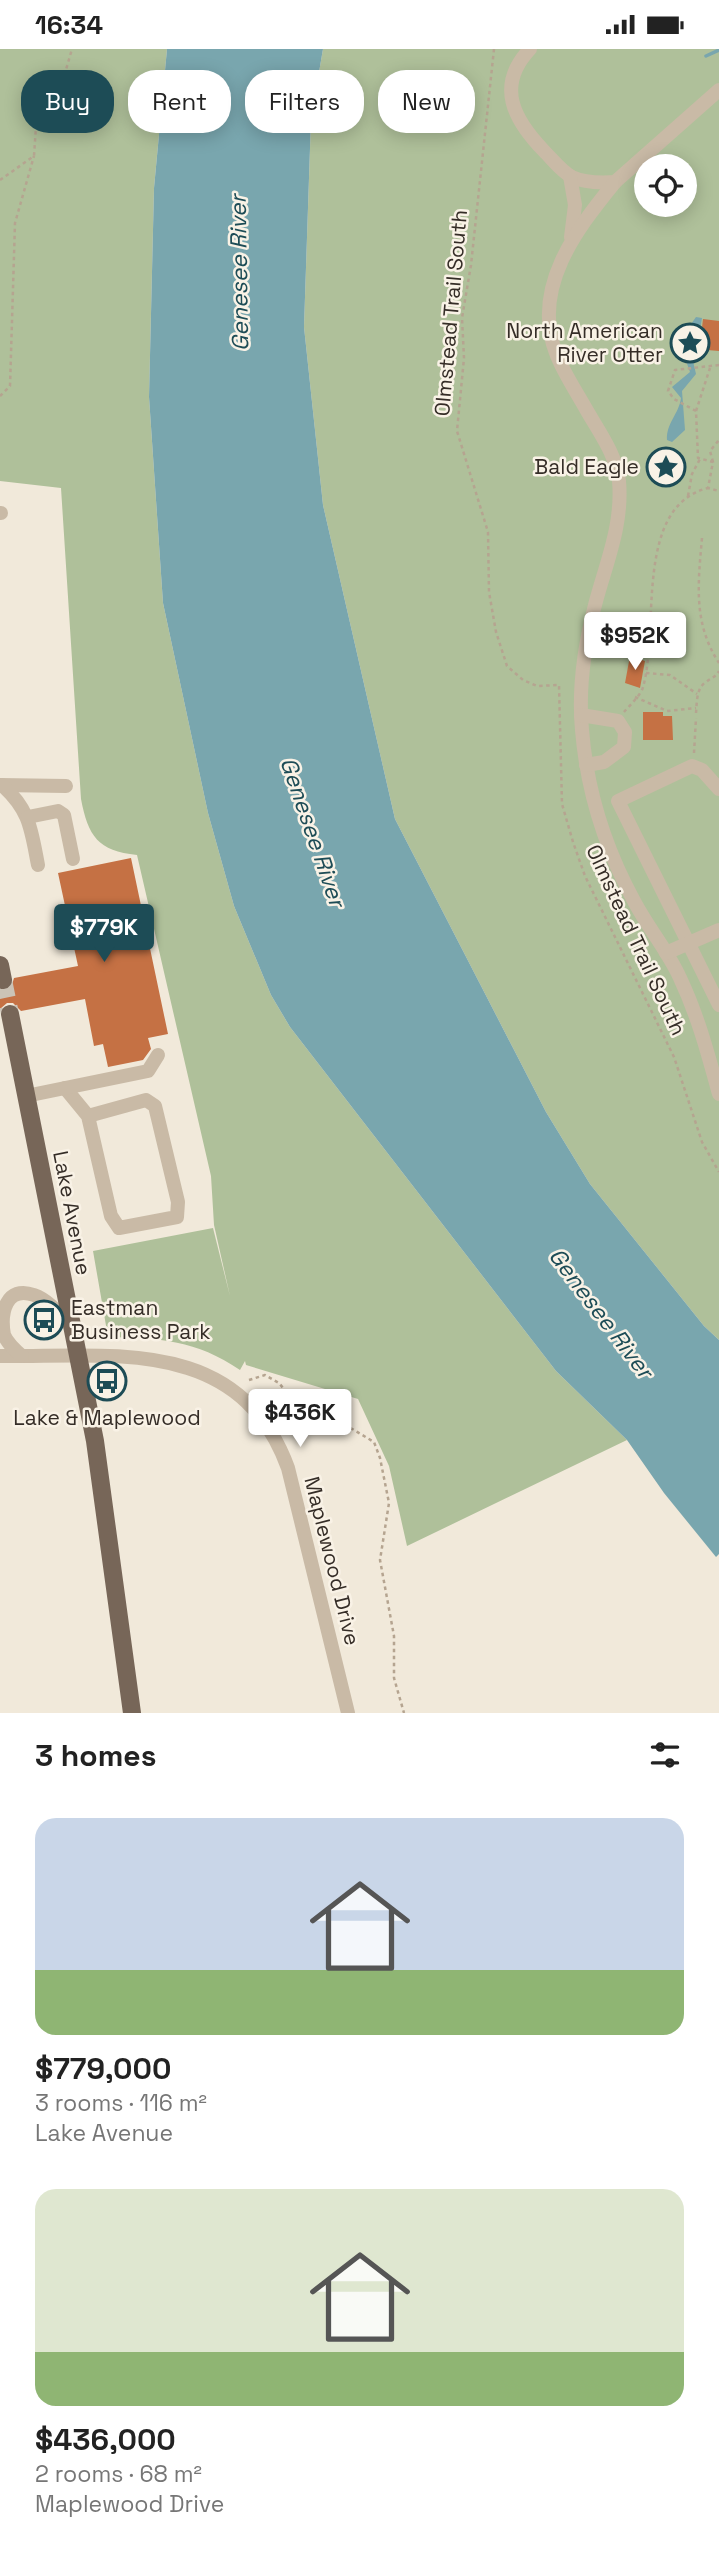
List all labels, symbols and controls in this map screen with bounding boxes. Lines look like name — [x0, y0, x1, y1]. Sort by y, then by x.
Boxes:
text: 16:34 — [35, 8, 103, 42]
chip: Buy — [21, 70, 114, 133]
chip: Rent — [128, 70, 231, 133]
chip: Filters — [245, 70, 364, 133]
chip: New — [378, 70, 475, 133]
map controls — [634, 154, 697, 217]
button: locate — [634, 154, 697, 217]
water label: Genesee River — [223, 192, 255, 351]
street label: Olmstead Trail South — [428, 209, 473, 417]
place label: North American River Otter — [506, 317, 663, 368]
place icon: North American River Otter — [669, 322, 711, 364]
place icon: Bald Eagle — [645, 446, 687, 488]
place label: Bald Eagle — [534, 453, 639, 480]
pin: $952K — [586, 613, 684, 672]
text: $952K — [600, 620, 670, 650]
water label: Genesee River — [273, 753, 353, 913]
street label: Olmstead Trail South — [580, 840, 692, 1039]
pin: $779K — [55, 905, 153, 964]
text: $779K — [70, 912, 138, 942]
street label: Lake Avenue — [47, 1148, 98, 1277]
water label: Genesee River — [542, 1242, 661, 1386]
place label: Eastman Business Park — [71, 1294, 210, 1345]
bus stop icon: Eastman Business Park — [23, 1299, 65, 1341]
bus stop icon: Lake & Maplewood — [86, 1360, 128, 1402]
pin: $436K — [251, 1389, 349, 1449]
text: $436K — [264, 1397, 336, 1427]
place label: Lake & Maplewood — [13, 1404, 201, 1431]
street label: Maplewood Drive — [298, 1474, 367, 1648]
text: 3 homes — [35, 1736, 156, 1775]
icon: filters — [646, 1736, 684, 1774]
icon: home — [297, 1863, 423, 1989]
text: $779,000 — [35, 2049, 171, 2088]
text: 3 rooms · 116 m² — [35, 2088, 207, 2118]
text: Lake Avenue — [35, 2118, 173, 2148]
icon: home — [297, 2234, 423, 2360]
text: $436,000 — [35, 2420, 176, 2459]
text: 2 rooms · 68 m² — [35, 2459, 202, 2489]
text: Maplewood Drive — [35, 2489, 224, 2519]

